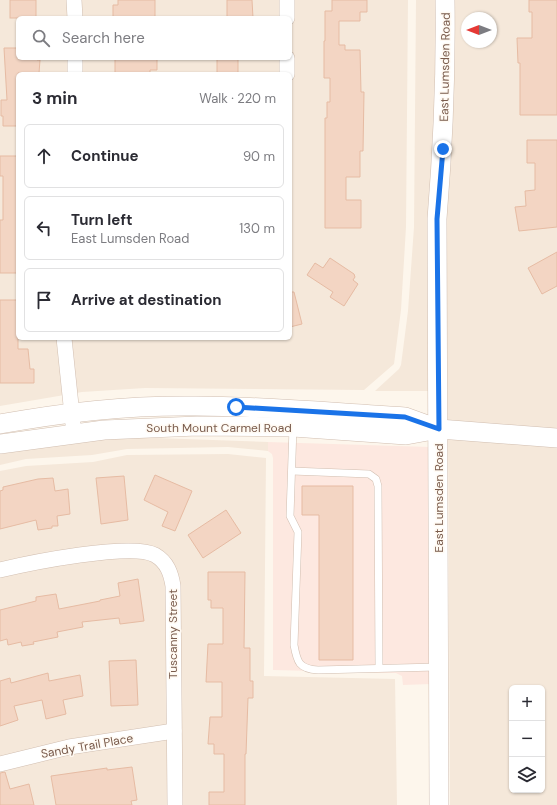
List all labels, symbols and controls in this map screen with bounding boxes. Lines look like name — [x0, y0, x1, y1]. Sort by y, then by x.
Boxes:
street label: East Lumsden Road — [436, 12, 454, 122]
north arrow — [461, 12, 497, 48]
search box — [16, 16, 292, 60]
icon: search — [30, 27, 52, 49]
text: Search here — [62, 28, 145, 48]
text: 3 min — [32, 87, 77, 109]
text: Walk · 220 m — [199, 90, 276, 107]
route end — [434, 140, 452, 158]
icon: ahead — [33, 145, 55, 167]
text: Continue — [71, 146, 139, 166]
text: 90 m — [243, 148, 275, 165]
text: Turn left — [71, 210, 132, 230]
icon: left — [33, 217, 55, 239]
text: 130 m — [239, 220, 275, 237]
text: East Lumsden Road — [71, 230, 189, 247]
icon: arrive — [33, 289, 55, 311]
text: Arrive at destination — [71, 290, 222, 310]
route start — [227, 398, 245, 416]
street label: South Mount Carmel Road — [146, 420, 292, 436]
street label: East Lumsden Road — [431, 443, 447, 553]
street label: Tuscanny Street — [165, 589, 181, 679]
map controls — [509, 685, 545, 793]
button: + — [509, 685, 545, 721]
button: − — [509, 721, 545, 757]
street label: Sandy Trail Place — [40, 730, 135, 762]
button: layers — [509, 757, 545, 793]

